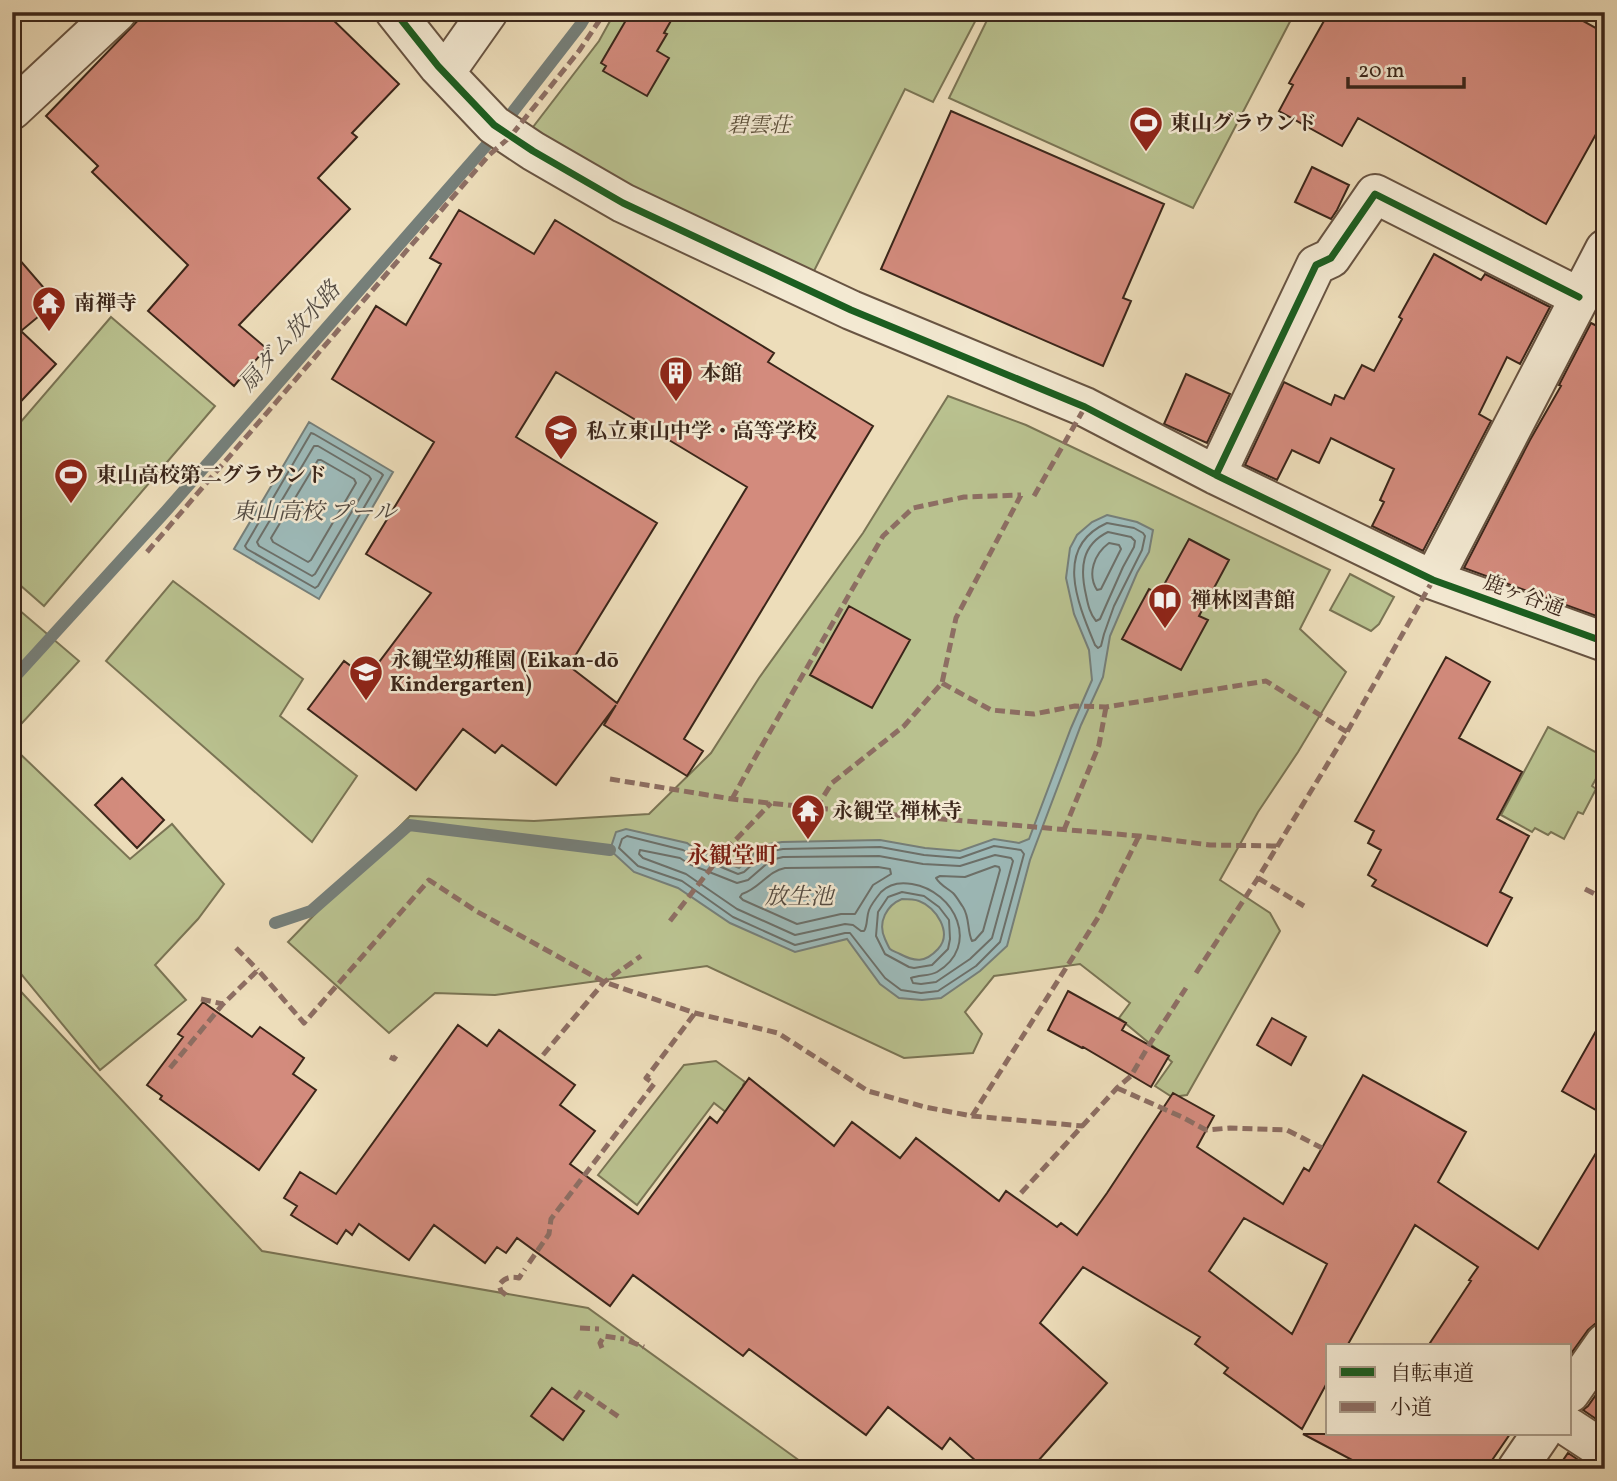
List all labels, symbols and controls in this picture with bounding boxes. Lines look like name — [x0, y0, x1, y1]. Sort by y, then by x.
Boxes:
scale bar — [1348, 46, 1463, 90]
text: 20 m — [1358, 57, 1404, 86]
sports icon: 東山グラウンド — [1127, 104, 1165, 153]
place label: 東山グラウンド — [1170, 110, 1317, 139]
park label: 碧雲荘 — [728, 112, 793, 141]
water label: 扇ダム放水路 — [232, 274, 350, 399]
temple icon: 南禅寺 — [30, 284, 68, 333]
place label: 南禅寺 — [74, 290, 137, 319]
building icon: 本館 — [657, 354, 695, 403]
place label: 本館 — [700, 360, 742, 389]
school or university icon: 私立東山中学・高等学校 — [542, 412, 580, 461]
place label: 私立東山中学・高等学校 — [586, 418, 817, 447]
sports icon: 東山高校第二グラウンド — [52, 456, 90, 505]
place label: 東山高校第二グラウンド — [96, 462, 327, 491]
water label: 東山高校 プール — [232, 497, 398, 529]
street label: 鹿ヶ谷通 — [1479, 568, 1568, 624]
library icon: 禅林図書館 — [1146, 581, 1184, 630]
place label: 禅林図書館 — [1190, 587, 1295, 616]
place label: 永観堂幼稚園 (Eikan-dō Kindergarten) — [390, 647, 619, 700]
school or university icon: 永観堂幼稚園 (Eikan-dō Kindergarten) — [347, 653, 385, 702]
temple icon: 永観堂 禅林寺 — [789, 792, 827, 841]
place label: 永観堂 禅林寺 — [832, 798, 962, 827]
district label: 永観堂町 — [686, 841, 778, 873]
water label: 放生池 — [765, 882, 837, 914]
legend — [1326, 1344, 1572, 1436]
text: 自転車道 — [1390, 1360, 1474, 1389]
text: 小道 — [1390, 1394, 1432, 1423]

